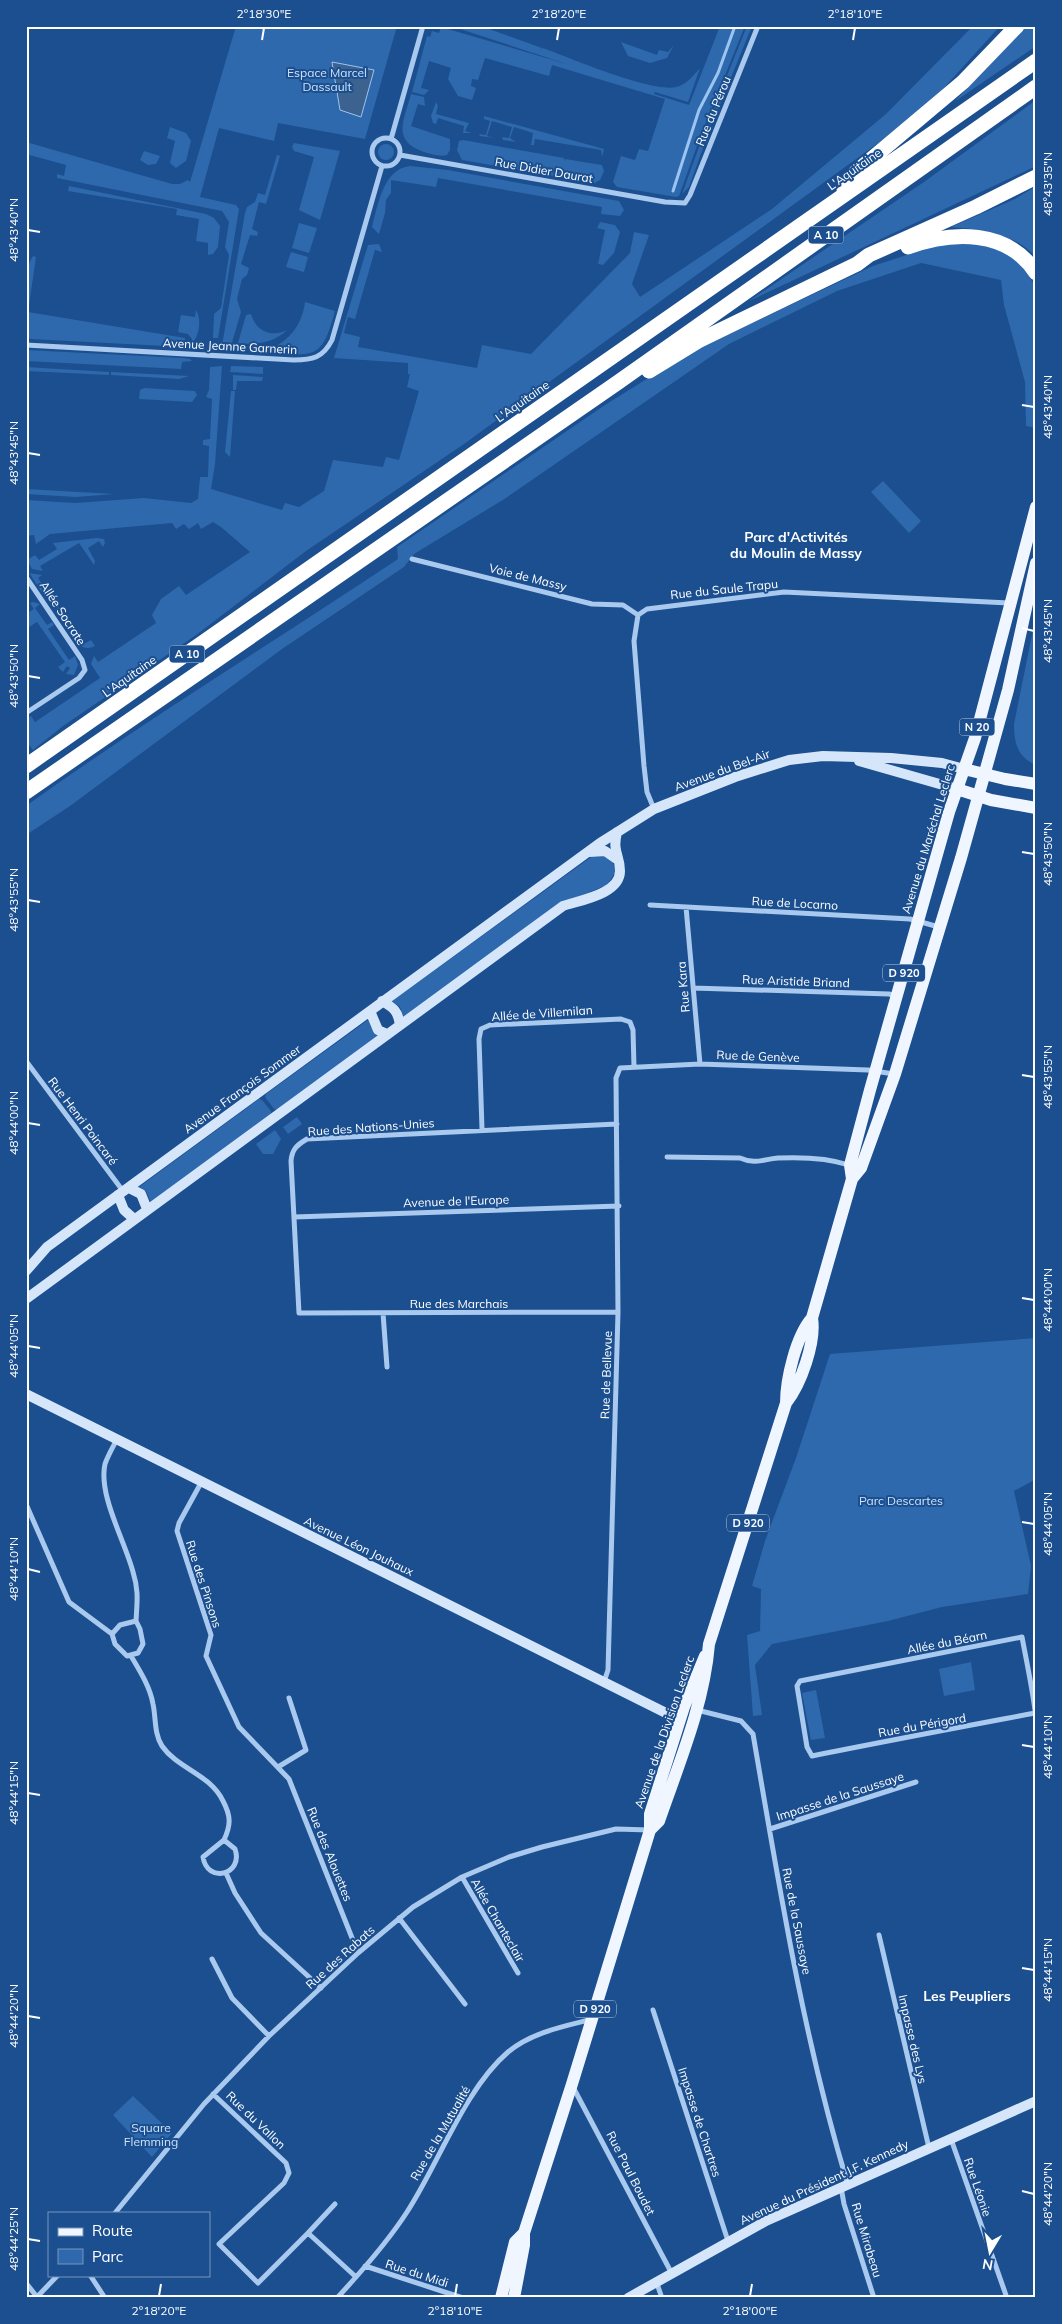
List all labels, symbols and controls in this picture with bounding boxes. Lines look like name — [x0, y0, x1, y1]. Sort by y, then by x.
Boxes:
text: 2°18'30"E — [237, 6, 291, 21]
text: 2°18'20"E — [532, 6, 586, 21]
text: 2°18'10"E — [828, 6, 882, 21]
park label: Espace Marcel Dassault — [287, 65, 367, 94]
street label: Rue du Pérou — [692, 74, 734, 148]
street label: L'Aquitaine — [824, 145, 884, 193]
text: 48°43'35"N — [1040, 152, 1055, 216]
street label: Rue Didier Daurat — [494, 154, 594, 186]
text: 48°43'40"N — [6, 198, 21, 262]
road number: A 10 — [808, 226, 844, 244]
street label: Avenue Jeanne Garnerin — [162, 335, 298, 357]
text: 48°43'40"N — [1040, 375, 1055, 439]
street label: L'Aquitaine — [492, 377, 552, 425]
text: 48°43'45"N — [6, 421, 21, 485]
district label: Parc d'Activités du Moulin de Massy — [730, 528, 862, 562]
street label: Voie de Massy — [488, 560, 569, 594]
street label: Rue du Saule Trapu — [669, 576, 779, 602]
street label: Allée Socrate — [37, 578, 89, 648]
text: 48°43'45"N — [1040, 599, 1055, 663]
text: 48°43'50"N — [6, 644, 21, 708]
road number: A 10 — [170, 646, 204, 662]
street label: L'Aquitaine — [99, 652, 159, 700]
road number: N 20 — [960, 719, 994, 736]
street label: Avenue du Bel-Air — [672, 746, 772, 794]
street label: Avenue du Maréchal Leclerc — [898, 763, 958, 915]
text: 48°43'50"N — [1040, 822, 1055, 886]
text: 48°43'55"N — [6, 868, 21, 932]
street label: Rue de Locarno — [751, 893, 839, 913]
street label: Rue Kara — [673, 961, 693, 1013]
road number: D 920 — [883, 964, 925, 981]
street label: Rue Aristide Briand — [742, 972, 850, 990]
street label: Allée de Villemilan — [491, 1002, 593, 1024]
street label: Avenue François Sommer — [181, 1041, 304, 1137]
text: 48°43'55"N — [1040, 1045, 1055, 1109]
street label: Rue de Genève — [716, 1047, 800, 1065]
street label: Rue Henri Poincaré — [45, 1074, 121, 1168]
text: 48°44'00"N — [6, 1091, 21, 1155]
street label: Rue des Nations-Unies — [307, 1115, 435, 1139]
street label: Avenue de l'Europe — [403, 1192, 509, 1210]
text: 48°44'00"N — [1040, 1268, 1055, 1332]
street label: Rue des Marchais — [410, 1296, 508, 1311]
text: 48°44'05"N — [6, 1314, 21, 1378]
street label: Rue de Bellevue — [597, 1331, 615, 1419]
text: 48°44'05"N — [1040, 1492, 1055, 1556]
park label: Parc Descartes — [859, 1493, 943, 1508]
street label: Avenue Léon Jouhaux — [302, 1513, 417, 1579]
road number: D 920 — [727, 1515, 769, 1532]
text: 48°44'10"N — [6, 1537, 21, 1601]
street label: Rue des Pinsons — [183, 1538, 225, 1630]
street label: Allée du Béarn — [906, 1627, 988, 1657]
street label: Avenue de la Division Leclerc — [631, 1654, 697, 1810]
street label: Rue du Périgord — [877, 1710, 967, 1740]
text: 48°44'10"N — [1040, 1715, 1055, 1779]
text: 48°44'15"N — [6, 1761, 21, 1825]
street label: Impasse de la Saussaye — [774, 1768, 906, 1824]
street label: Rue des Alouettes — [304, 1805, 356, 1903]
street label: Rue de la Saussaye — [779, 1866, 815, 1976]
street label: Allée Chanteclair — [468, 1876, 528, 1965]
street label: Rue des Rabats — [302, 1922, 378, 1992]
text: 48°44'15"N — [1040, 1938, 1055, 2002]
text: 48°44'20"N — [6, 1984, 21, 2048]
district label: Les Peupliers — [923, 1987, 1011, 2005]
street label: Impasse des Lys — [895, 1993, 931, 2085]
road number: D 920 — [574, 2000, 616, 2018]
street label: Impasse de Chartres — [675, 2065, 725, 2179]
street label: Rue de la Mutualité — [407, 2083, 473, 2183]
street label: Rue du Vallon — [223, 2088, 289, 2152]
park label: Square Flemming — [124, 2120, 178, 2149]
street label: Rue Paul Boudet — [603, 2128, 659, 2218]
street label: Avenue du Président J.F. Kennedy — [737, 2136, 911, 2228]
street label: Rue Léonie — [961, 2156, 995, 2218]
text: 48°44'20"N — [1040, 2162, 1055, 2226]
street label: Rue Mirabeau — [849, 2201, 885, 2279]
text: 48°44'25"N — [6, 2207, 21, 2271]
legend — [48, 2212, 210, 2276]
text: Route — [92, 2221, 133, 2240]
north arrow — [964, 2226, 1014, 2276]
text: Parc — [92, 2247, 123, 2266]
text: N — [981, 2255, 995, 2275]
street label: Rue du Midi — [384, 2256, 451, 2290]
text: 2°18'20"E — [132, 2303, 186, 2318]
text: 2°18'10"E — [428, 2303, 482, 2318]
text: 2°18'00"E — [723, 2303, 777, 2318]

